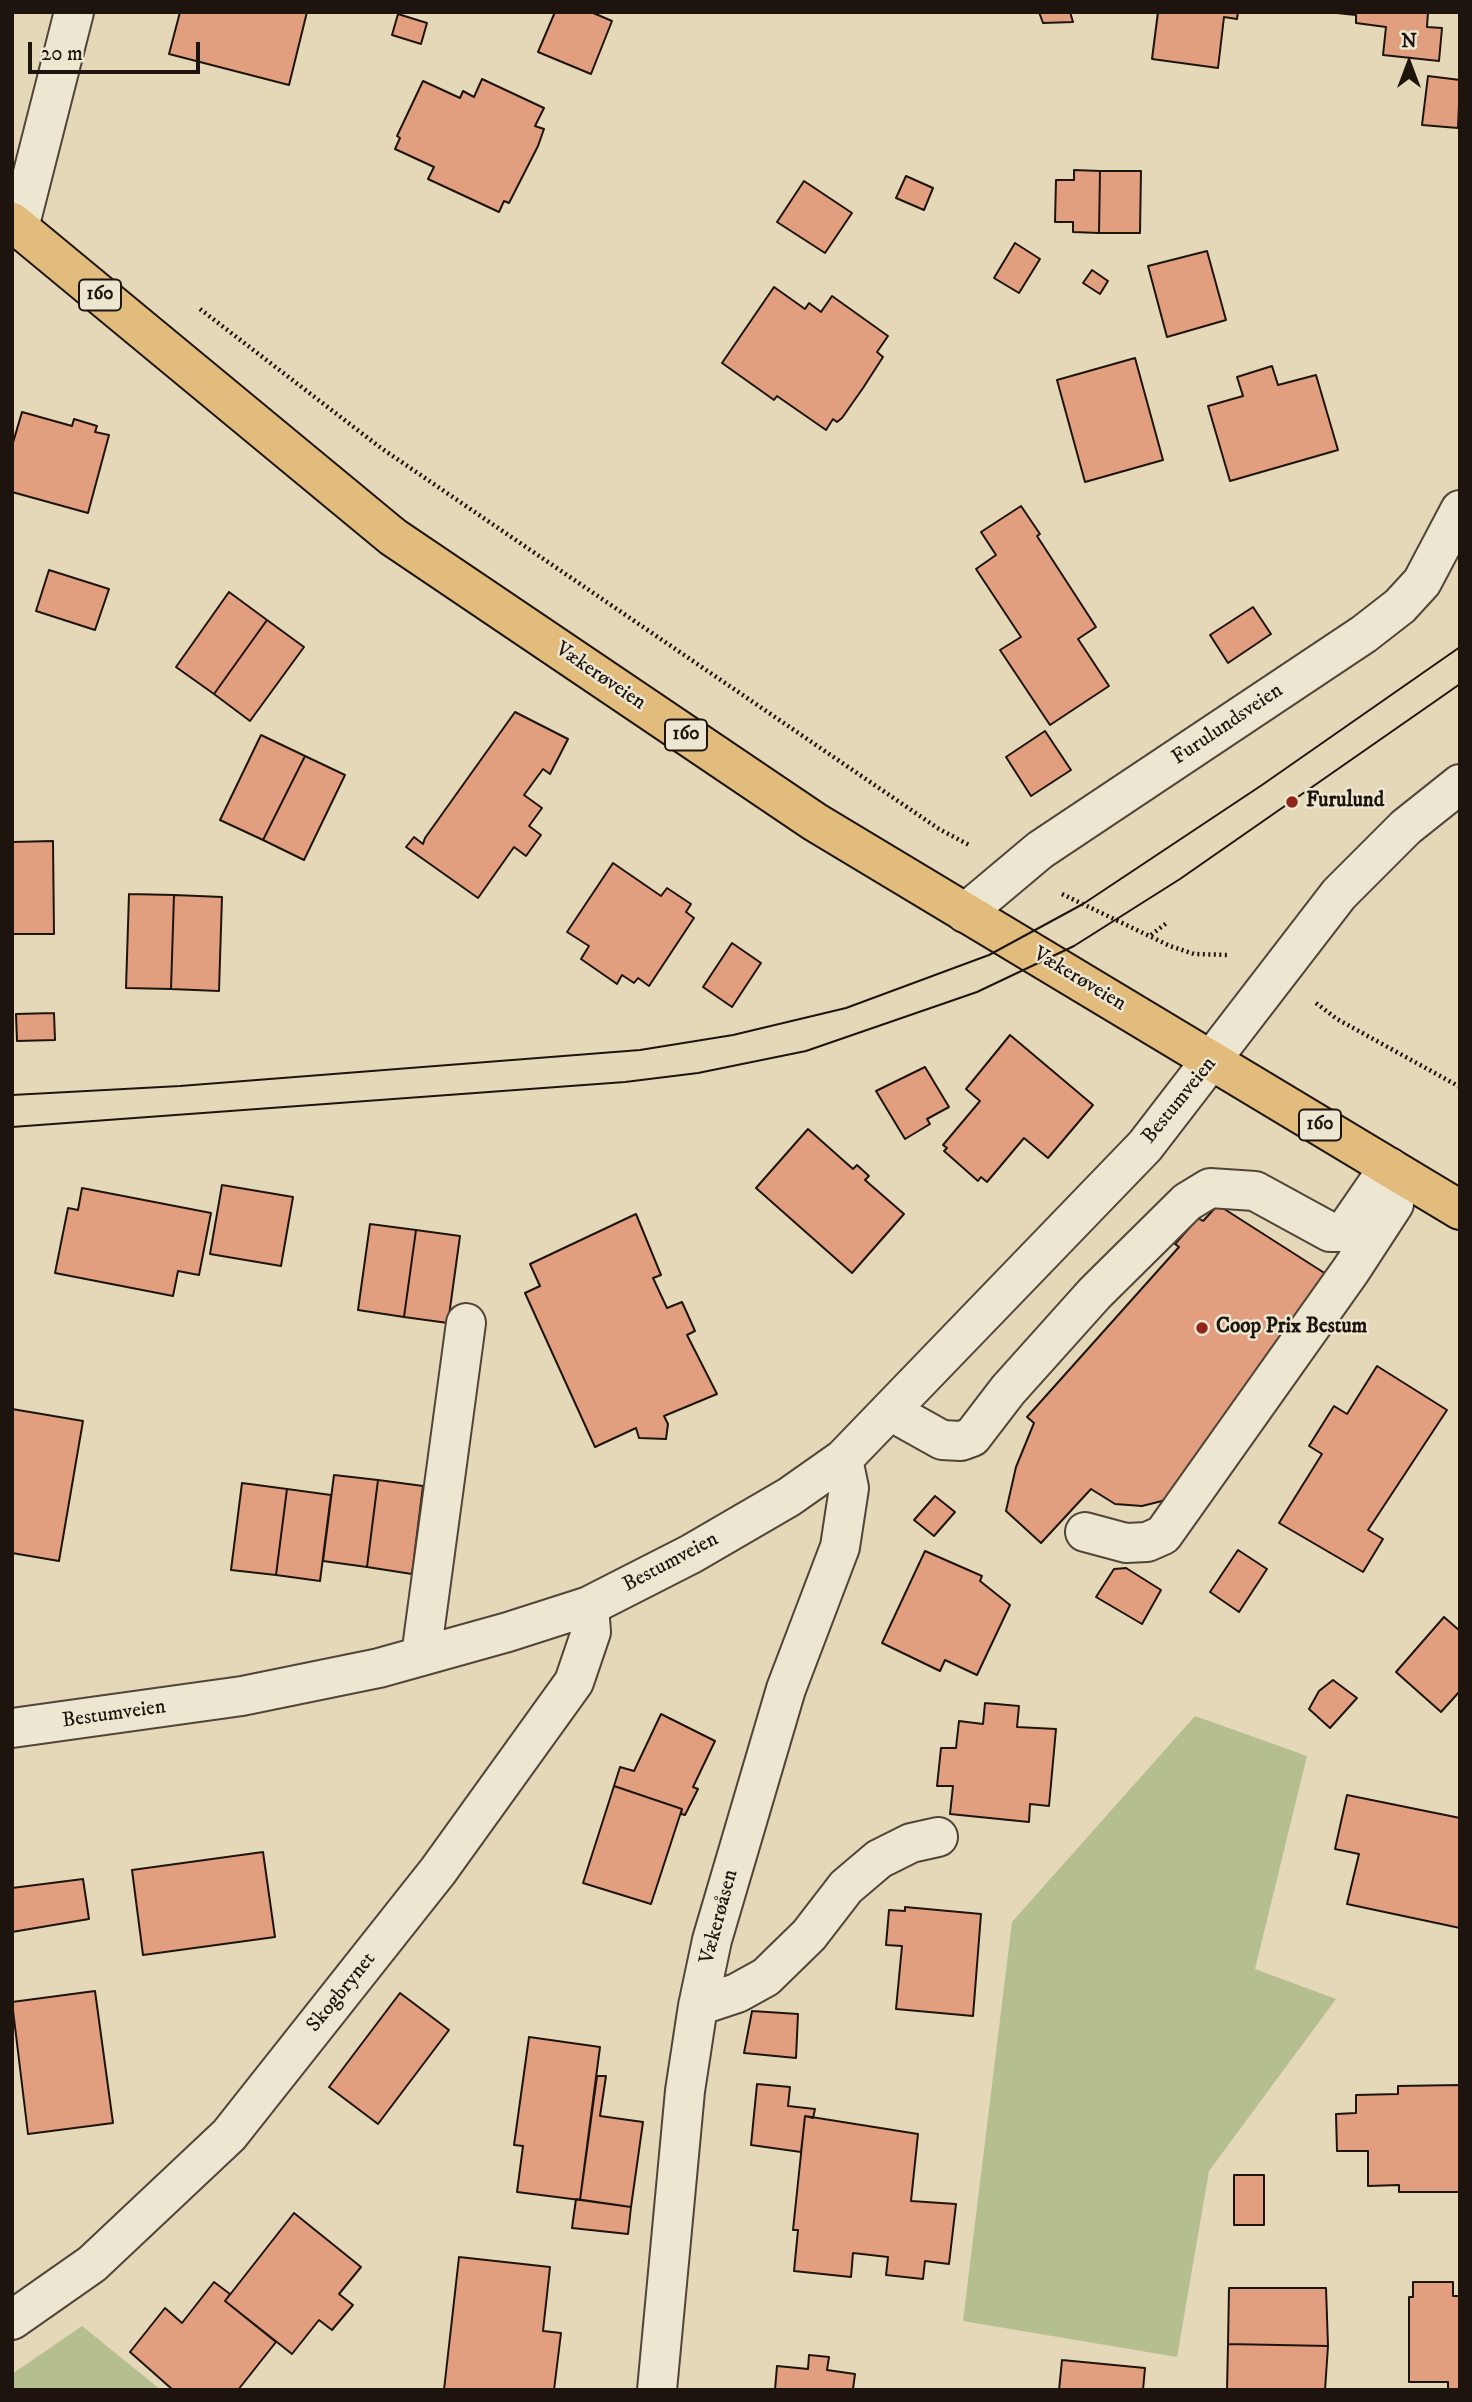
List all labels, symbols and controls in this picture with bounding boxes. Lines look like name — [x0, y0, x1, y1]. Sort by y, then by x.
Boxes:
scale bar — [32, 28, 203, 72]
north arrow — [1374, 28, 1444, 98]
text: N — [1401, 30, 1417, 53]
text: 20 m — [41, 41, 83, 67]
road number: 160 — [79, 280, 121, 310]
street label: Vækerøveien — [550, 638, 650, 716]
street label: Furulundsveien — [1168, 679, 1288, 771]
road number: 160 — [665, 720, 707, 750]
place label: Furulund — [1306, 789, 1384, 815]
marker: Furulund — [1284, 794, 1300, 810]
street label: Vækerøveien — [1028, 942, 1130, 1018]
street label: Bestumveien — [1137, 1052, 1223, 1150]
road number: 160 — [1299, 1110, 1341, 1140]
place label: Coop Prix Bestum — [1216, 1315, 1367, 1341]
marker: Coop Prix Bestum — [1194, 1320, 1210, 1336]
street label: Bestumveien — [619, 1527, 723, 1599]
street label: Bestumveien — [61, 1695, 167, 1735]
street label: Vækerøåsen — [695, 1867, 745, 1967]
street label: Skogbrynet — [302, 1948, 382, 2038]

